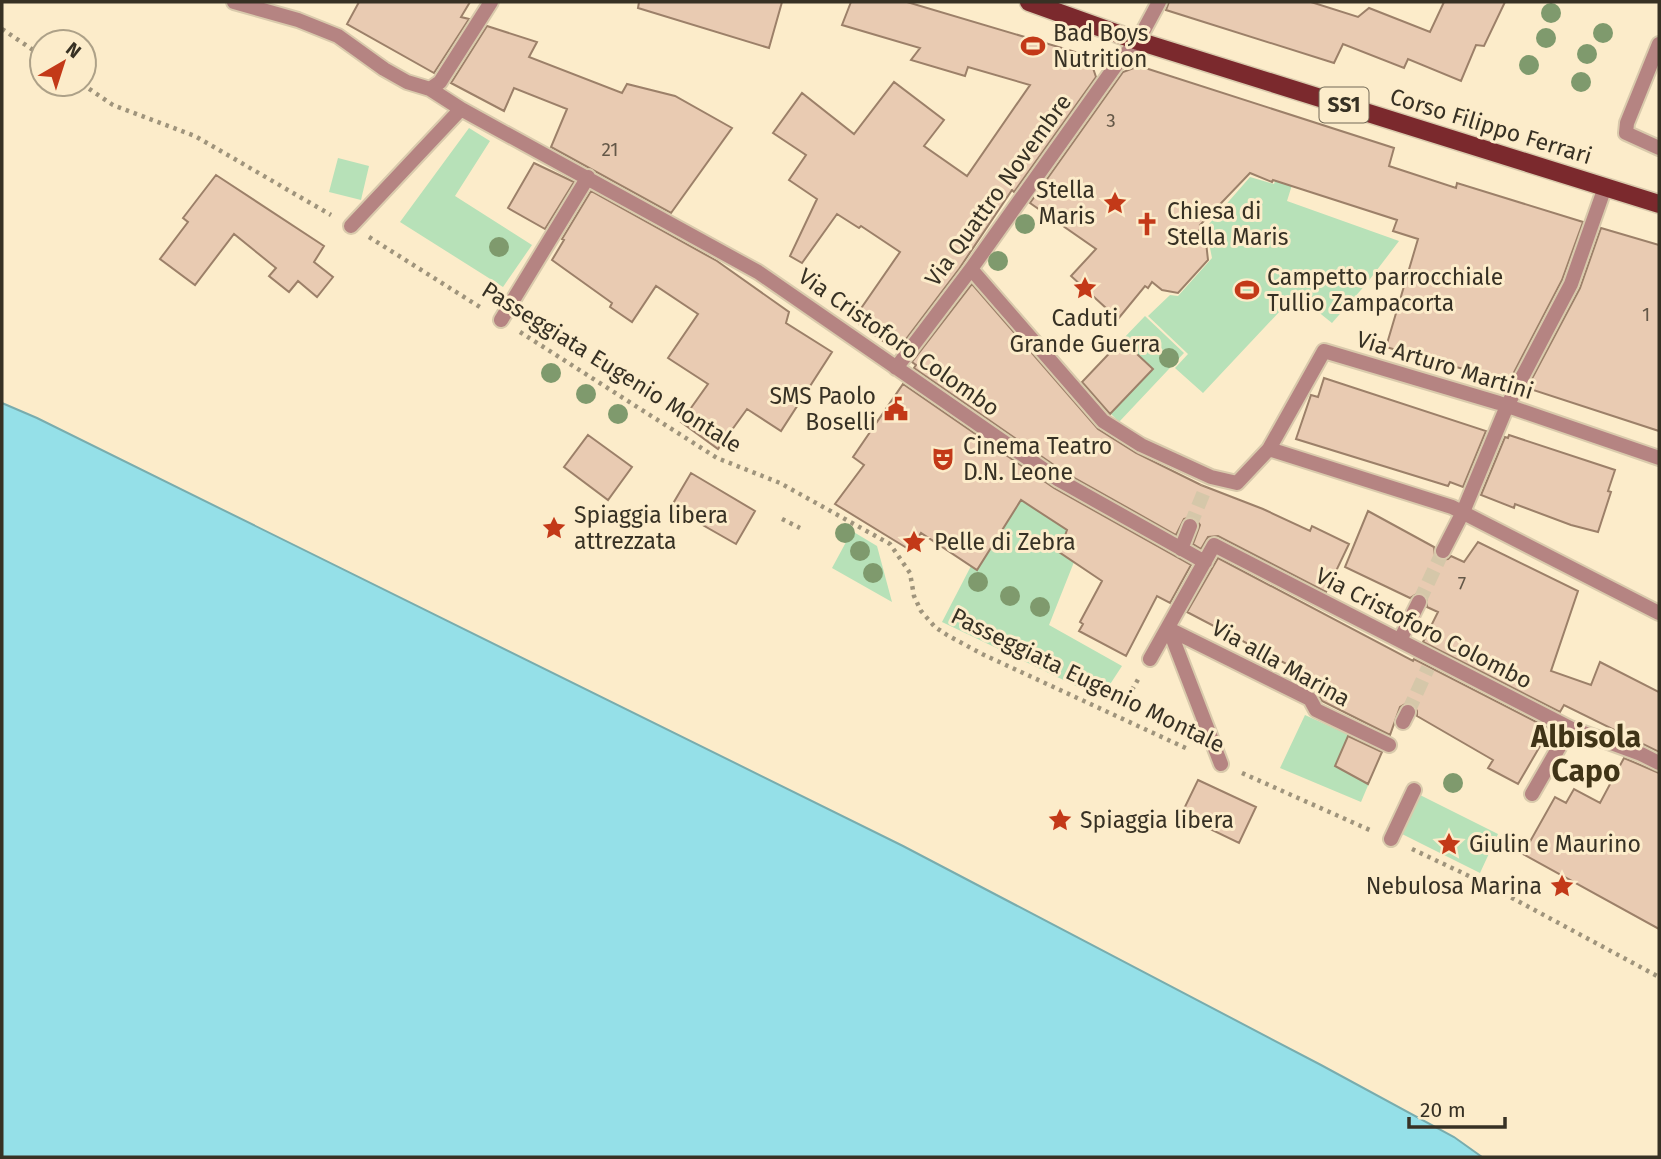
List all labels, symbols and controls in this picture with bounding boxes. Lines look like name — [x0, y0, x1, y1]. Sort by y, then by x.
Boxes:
place label: Bad Boys Nutrition — [1053, 19, 1149, 73]
north arrow — [28, 28, 98, 98]
sports icon: Bad Boys Nutrition — [1019, 32, 1047, 60]
text: N — [61, 37, 86, 63]
street label: Corso Filippo Ferrari — [1387, 82, 1595, 170]
street label: Via Quattro Novembre — [919, 88, 1077, 292]
road number: SS1 — [1320, 88, 1368, 122]
house number: 3 — [1106, 109, 1116, 132]
house number: 21 — [601, 138, 619, 161]
place label: Stella Maris — [1036, 176, 1095, 230]
place icon: Stella Maris — [1101, 189, 1129, 217]
place label: Chiesa di Stella Maris — [1167, 197, 1289, 251]
church icon: Chiesa di Stella Maris — [1133, 210, 1161, 238]
street label: Via Cristoforo Colombo — [793, 262, 1005, 422]
place label: Campetto parrocchiale Tullio Zampacorta — [1267, 263, 1503, 317]
place icon: Caduti Grande Guerra — [1071, 274, 1099, 302]
street label: Passeggiata Eugenio Montale — [477, 275, 747, 459]
sports icon: Campetto parrocchiale Tullio Zampacorta — [1233, 276, 1261, 304]
house number: 1 — [1642, 303, 1650, 326]
place label: Caduti Grande Guerra — [1010, 304, 1160, 358]
street label: Via Arturo Martini — [1353, 325, 1537, 405]
place label: SMS Paolo Boselli — [769, 382, 876, 436]
public building icon: SMS Paolo Boselli — [882, 395, 910, 423]
place label: Cinema Teatro D.N. Leone — [963, 432, 1112, 486]
theatre icon: Cinema Teatro D.N. Leone — [929, 445, 957, 473]
place label: Spiaggia libera attrezzata — [574, 501, 728, 555]
place icon: Spiaggia libera attrezzata — [540, 514, 568, 542]
place icon: Pelle di Zebra — [900, 528, 928, 556]
place label: Pelle di Zebra — [934, 528, 1076, 556]
street label: Via Cristoforo Colombo — [1311, 561, 1537, 695]
house number: 7 — [1458, 572, 1466, 595]
street label: Passeggiata Eugenio Montale — [947, 601, 1229, 759]
street label: Via alla Marina — [1207, 613, 1355, 713]
district label: Albisola Capo — [1530, 719, 1641, 789]
place icon: Spiaggia libera — [1046, 806, 1074, 834]
place label: Spiaggia libera — [1080, 806, 1234, 834]
place icon: Giulin e Maurino — [1435, 830, 1463, 858]
place label: Giulin e Maurino — [1469, 830, 1641, 858]
place label: Nebulosa Marina — [1366, 872, 1542, 900]
place icon: Nebulosa Marina — [1548, 872, 1576, 900]
scale bar — [1409, 1086, 1505, 1130]
text: 20 m — [1420, 1097, 1466, 1123]

